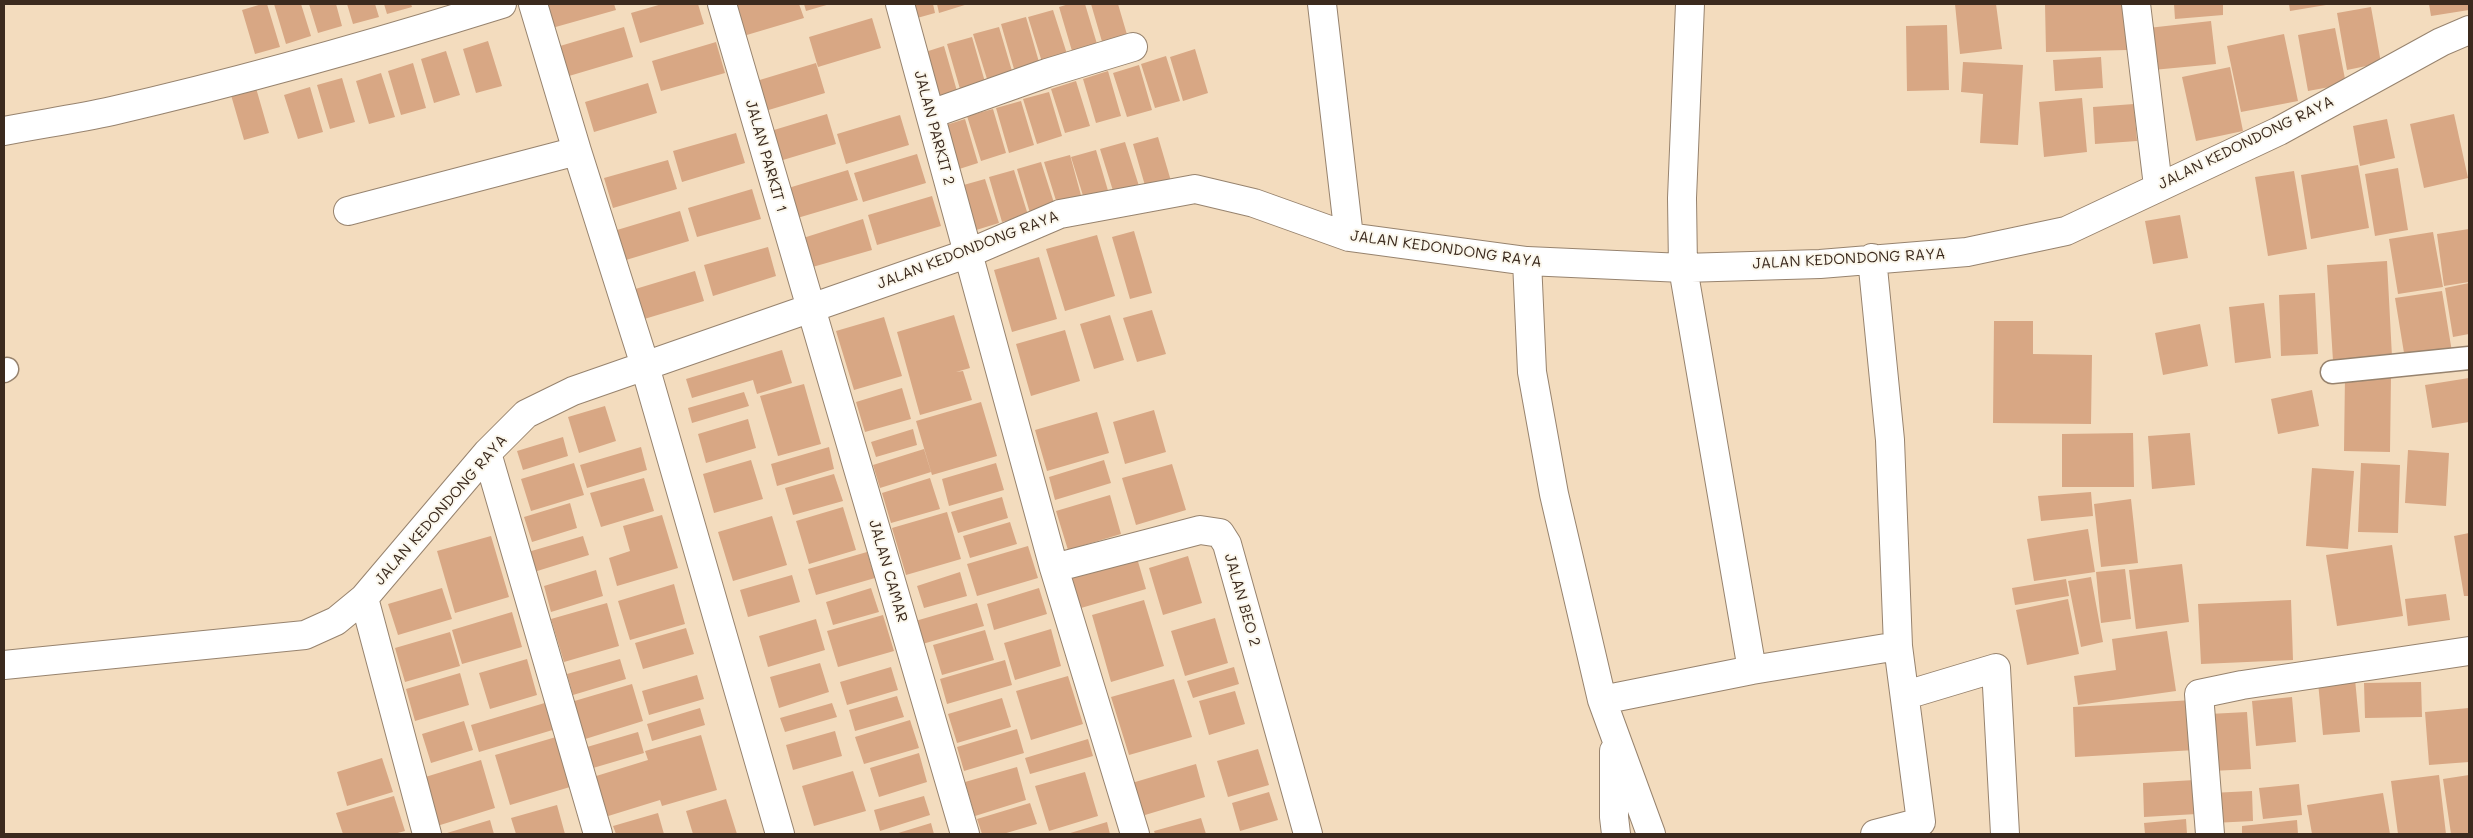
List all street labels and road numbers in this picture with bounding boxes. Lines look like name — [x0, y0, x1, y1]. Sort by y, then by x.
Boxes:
street label: JALAN PARKIT 2 — [910, 69, 958, 187]
street label: JALAN KEDONDONG RAYA — [2155, 93, 2337, 193]
street label: JALAN PARKIT 1 — [741, 98, 791, 214]
street label: JALAN KEDONDONG RAYA — [875, 207, 1061, 293]
street label: JALAN KEDONDONG RAYA — [1349, 227, 1543, 271]
street label: JALAN KEDONDONG RAYA — [1752, 245, 1946, 273]
street label: JALAN KEDONDONG RAYA — [371, 431, 511, 589]
street label: JALAN CAMAR — [865, 518, 911, 624]
street label: JALAN BEO 2 — [1220, 552, 1264, 648]

